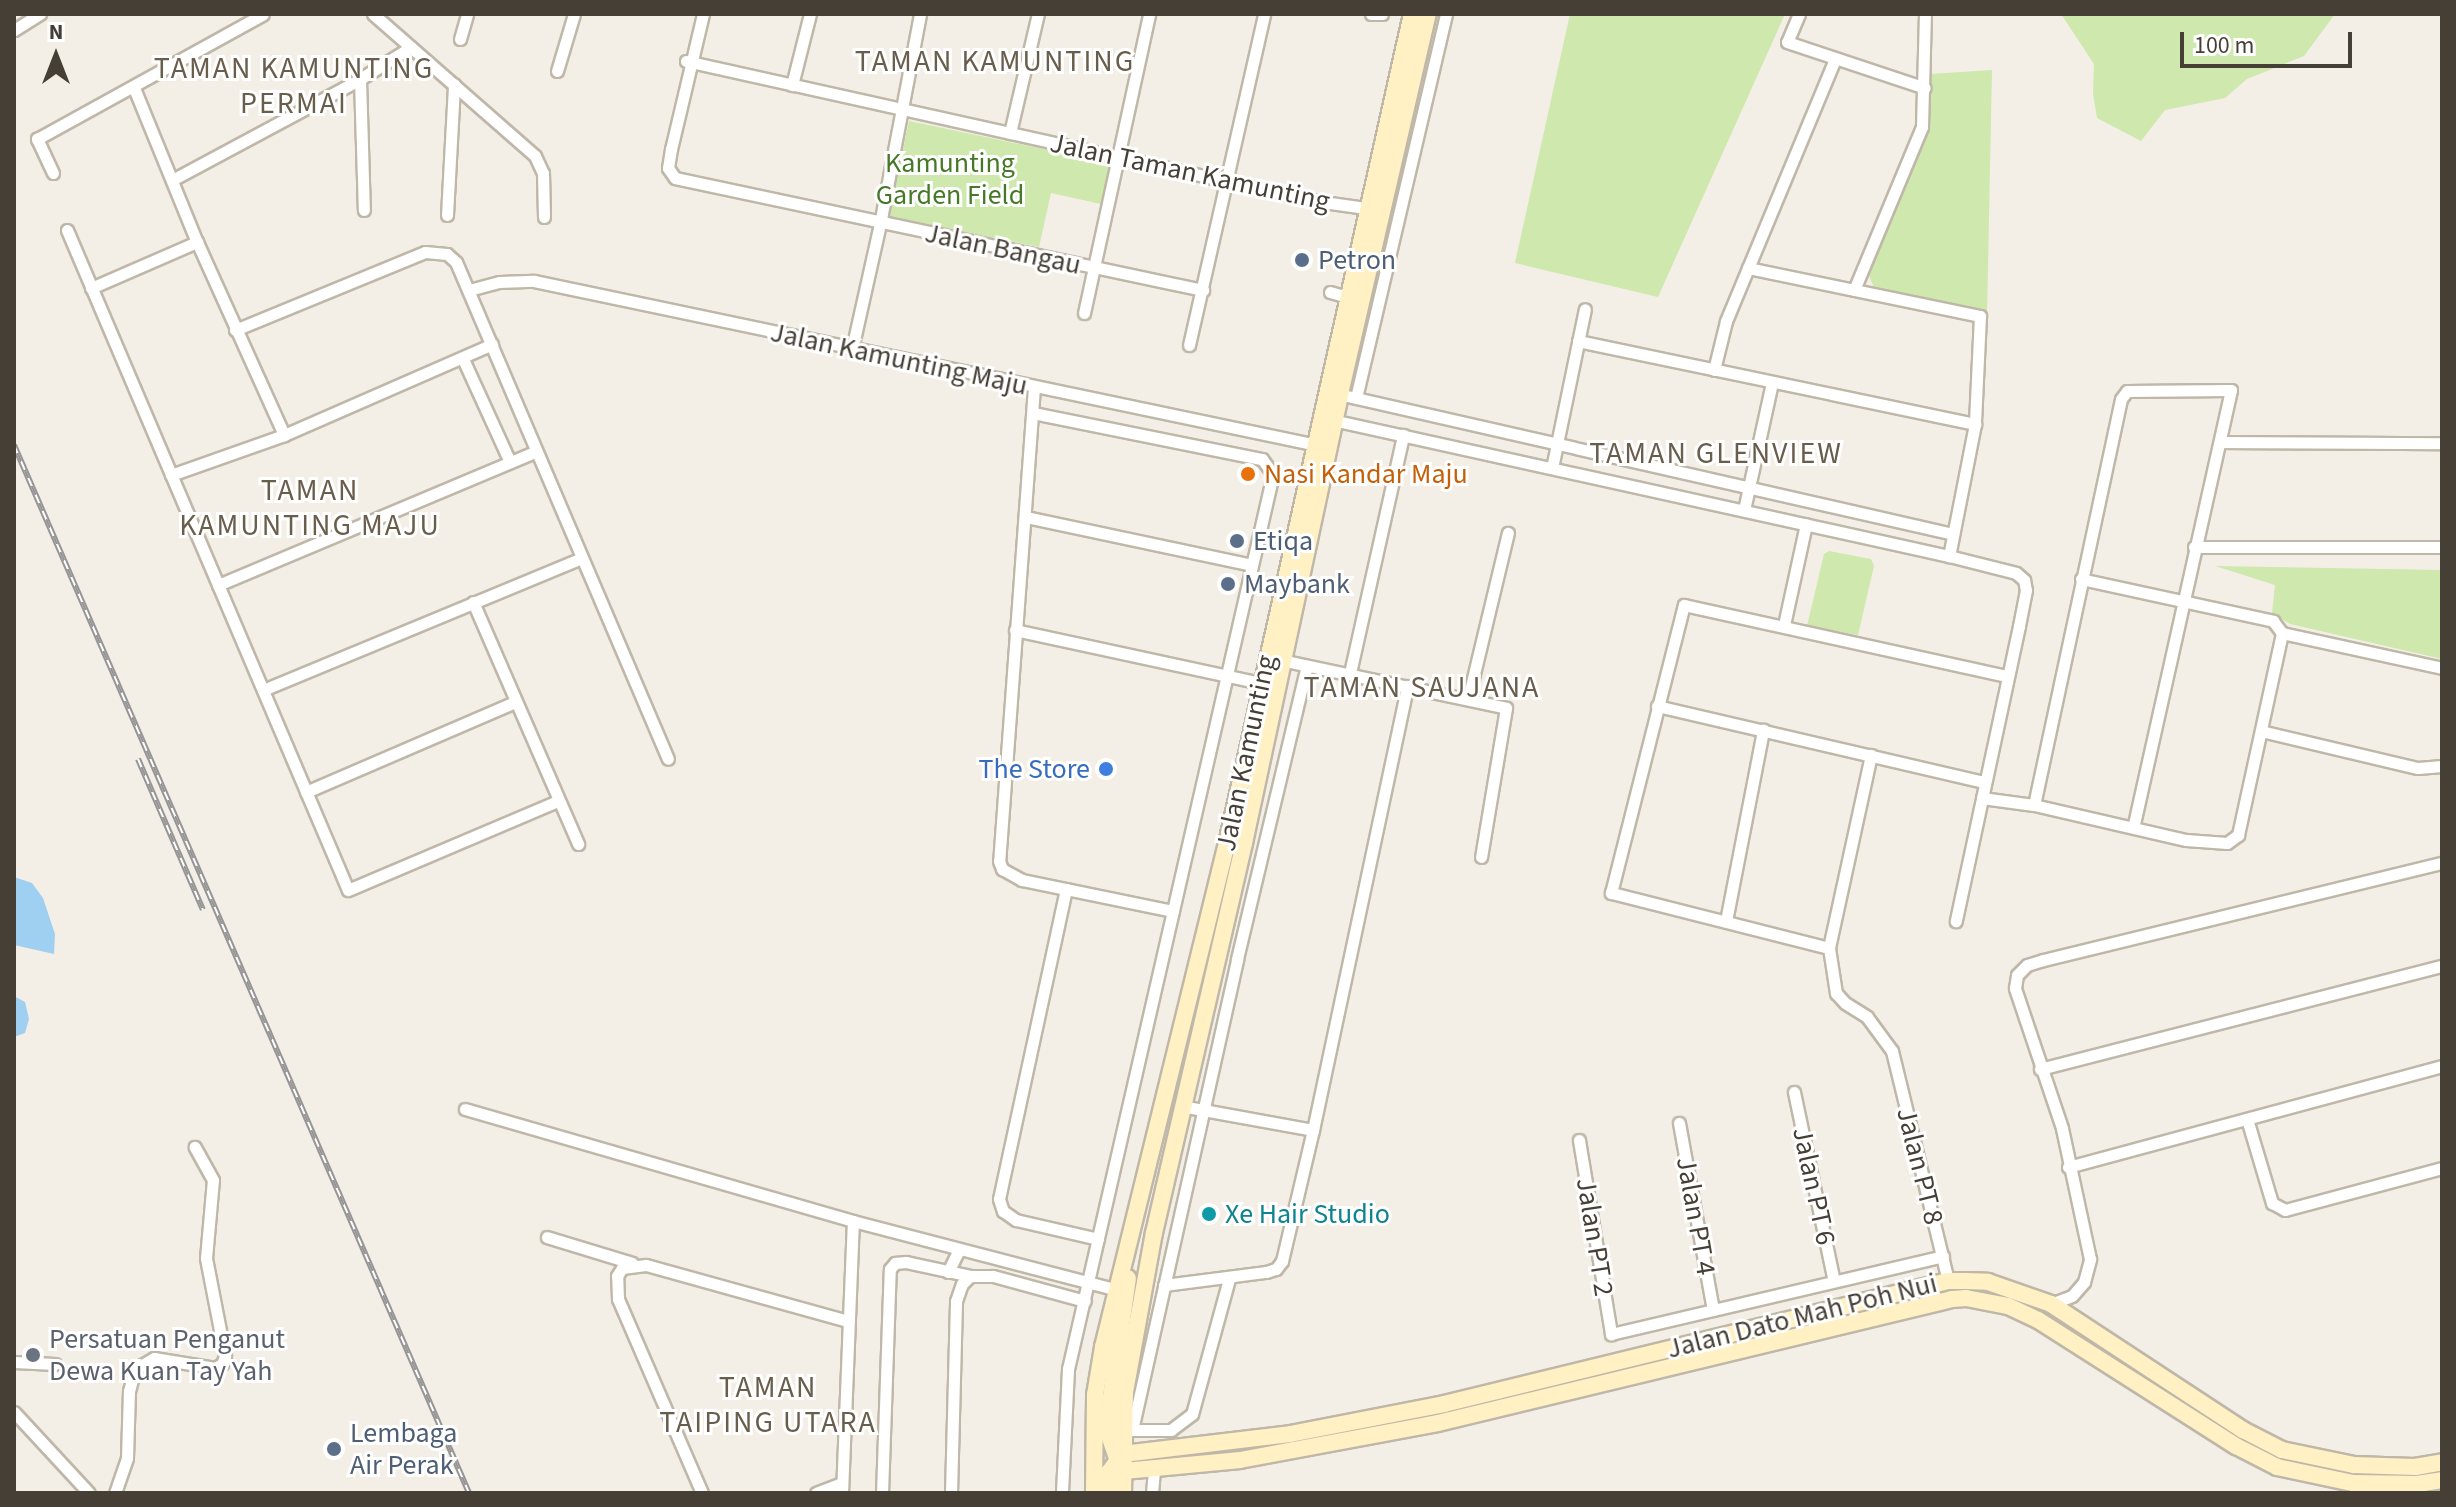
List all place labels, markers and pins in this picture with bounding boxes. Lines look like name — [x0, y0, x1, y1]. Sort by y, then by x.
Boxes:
place label: Petron — [1318, 243, 1396, 277]
marker: Petron — [1293, 251, 1311, 269]
place label: Nasi Kandar Maju — [1264, 457, 1468, 491]
marker: Nasi Kandar Maju — [1239, 465, 1257, 483]
place label: Etiqa — [1253, 524, 1313, 558]
marker: Etiqa — [1228, 532, 1246, 550]
place label: Maybank — [1244, 567, 1350, 601]
marker: Maybank — [1219, 575, 1237, 593]
place label: The Store — [978, 752, 1090, 786]
marker: The Store — [1097, 760, 1115, 778]
place label: Xe Hair Studio — [1225, 1197, 1390, 1231]
marker: Xe Hair Studio — [1200, 1205, 1218, 1223]
place label: Persatuan Penganut Dewa Kuan Tay Yah — [49, 1322, 285, 1388]
marker: Persatuan Penganut Dewa Kuan Tay Yah — [24, 1346, 42, 1364]
place label: Lembaga Air Perak — [350, 1416, 457, 1482]
marker: Lembaga Air Perak — [325, 1440, 343, 1458]

